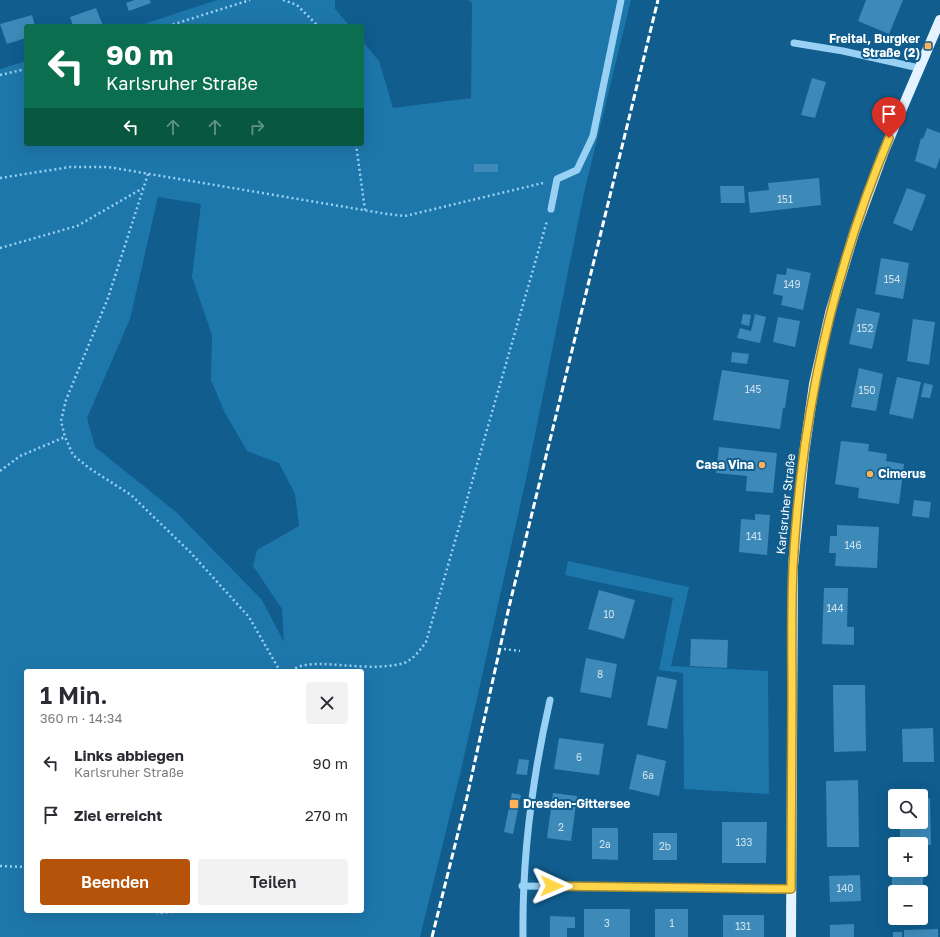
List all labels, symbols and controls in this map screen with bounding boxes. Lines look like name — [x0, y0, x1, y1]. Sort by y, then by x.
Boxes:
place label: Freital, Burgker Straße (2) — [829, 31, 920, 60]
text: 90 m — [106, 38, 173, 71]
icon: left — [40, 40, 92, 92]
marker: Freital, Burgker Straße (2) — [923, 41, 933, 51]
text: Karlsruher Straße — [106, 72, 258, 94]
pin — [872, 97, 906, 138]
icon: arrive — [878, 103, 900, 125]
icon: left — [120, 116, 142, 138]
icon: ahead — [162, 116, 184, 138]
icon: ahead — [204, 116, 226, 138]
icon: right — [246, 116, 268, 138]
house number: 151 — [777, 193, 793, 205]
house number: 154 — [884, 273, 900, 285]
house number: 149 — [784, 278, 801, 290]
house number: 152 — [857, 322, 873, 334]
house number: 145 — [745, 383, 762, 395]
house number: 150 — [859, 384, 875, 396]
street label: Karlsruher Straße — [773, 453, 798, 555]
place label: Casa Vina — [696, 457, 754, 472]
marker: Casa Vina — [757, 460, 767, 470]
place label: Cimerus — [878, 466, 926, 481]
marker: Cimerus — [865, 469, 875, 479]
house number: 141 — [746, 530, 762, 542]
house number: 146 — [845, 539, 862, 551]
house number: 144 — [826, 602, 844, 614]
house number: 10 — [603, 608, 615, 620]
house number: 8 — [597, 668, 603, 680]
text: 1 Min. — [40, 680, 108, 709]
button: close — [306, 682, 348, 724]
text: 360 m · 14:34 — [40, 710, 122, 726]
text: Links abbiegen — [74, 746, 184, 764]
house number: 6 — [576, 751, 582, 763]
icon: left — [40, 752, 62, 774]
text: 90 m — [313, 754, 348, 772]
text: Karlsruher Straße — [74, 764, 184, 780]
house number: 6a — [642, 769, 654, 781]
map controls — [888, 789, 928, 925]
button: search — [888, 789, 928, 829]
place label: Dresden-Gittersee — [523, 796, 630, 811]
marker: Dresden-Gittersee — [508, 798, 520, 810]
icon: arrive — [40, 804, 62, 826]
text: Ziel erreicht — [74, 806, 162, 824]
text: 270 m — [305, 806, 348, 824]
house number: 2 — [558, 821, 564, 833]
house number: 133 — [736, 836, 752, 848]
button: + — [888, 837, 928, 877]
house number: 2a — [599, 838, 611, 850]
house number: 2b — [659, 840, 671, 852]
button: Beenden — [40, 859, 190, 905]
button: Teilen — [198, 859, 348, 905]
position arrow — [531, 865, 573, 907]
house number: 140 — [836, 882, 854, 894]
button: − — [888, 885, 928, 925]
house number: 3 — [604, 917, 610, 929]
house number: 1 — [670, 917, 675, 929]
house number: 131 — [735, 920, 751, 932]

